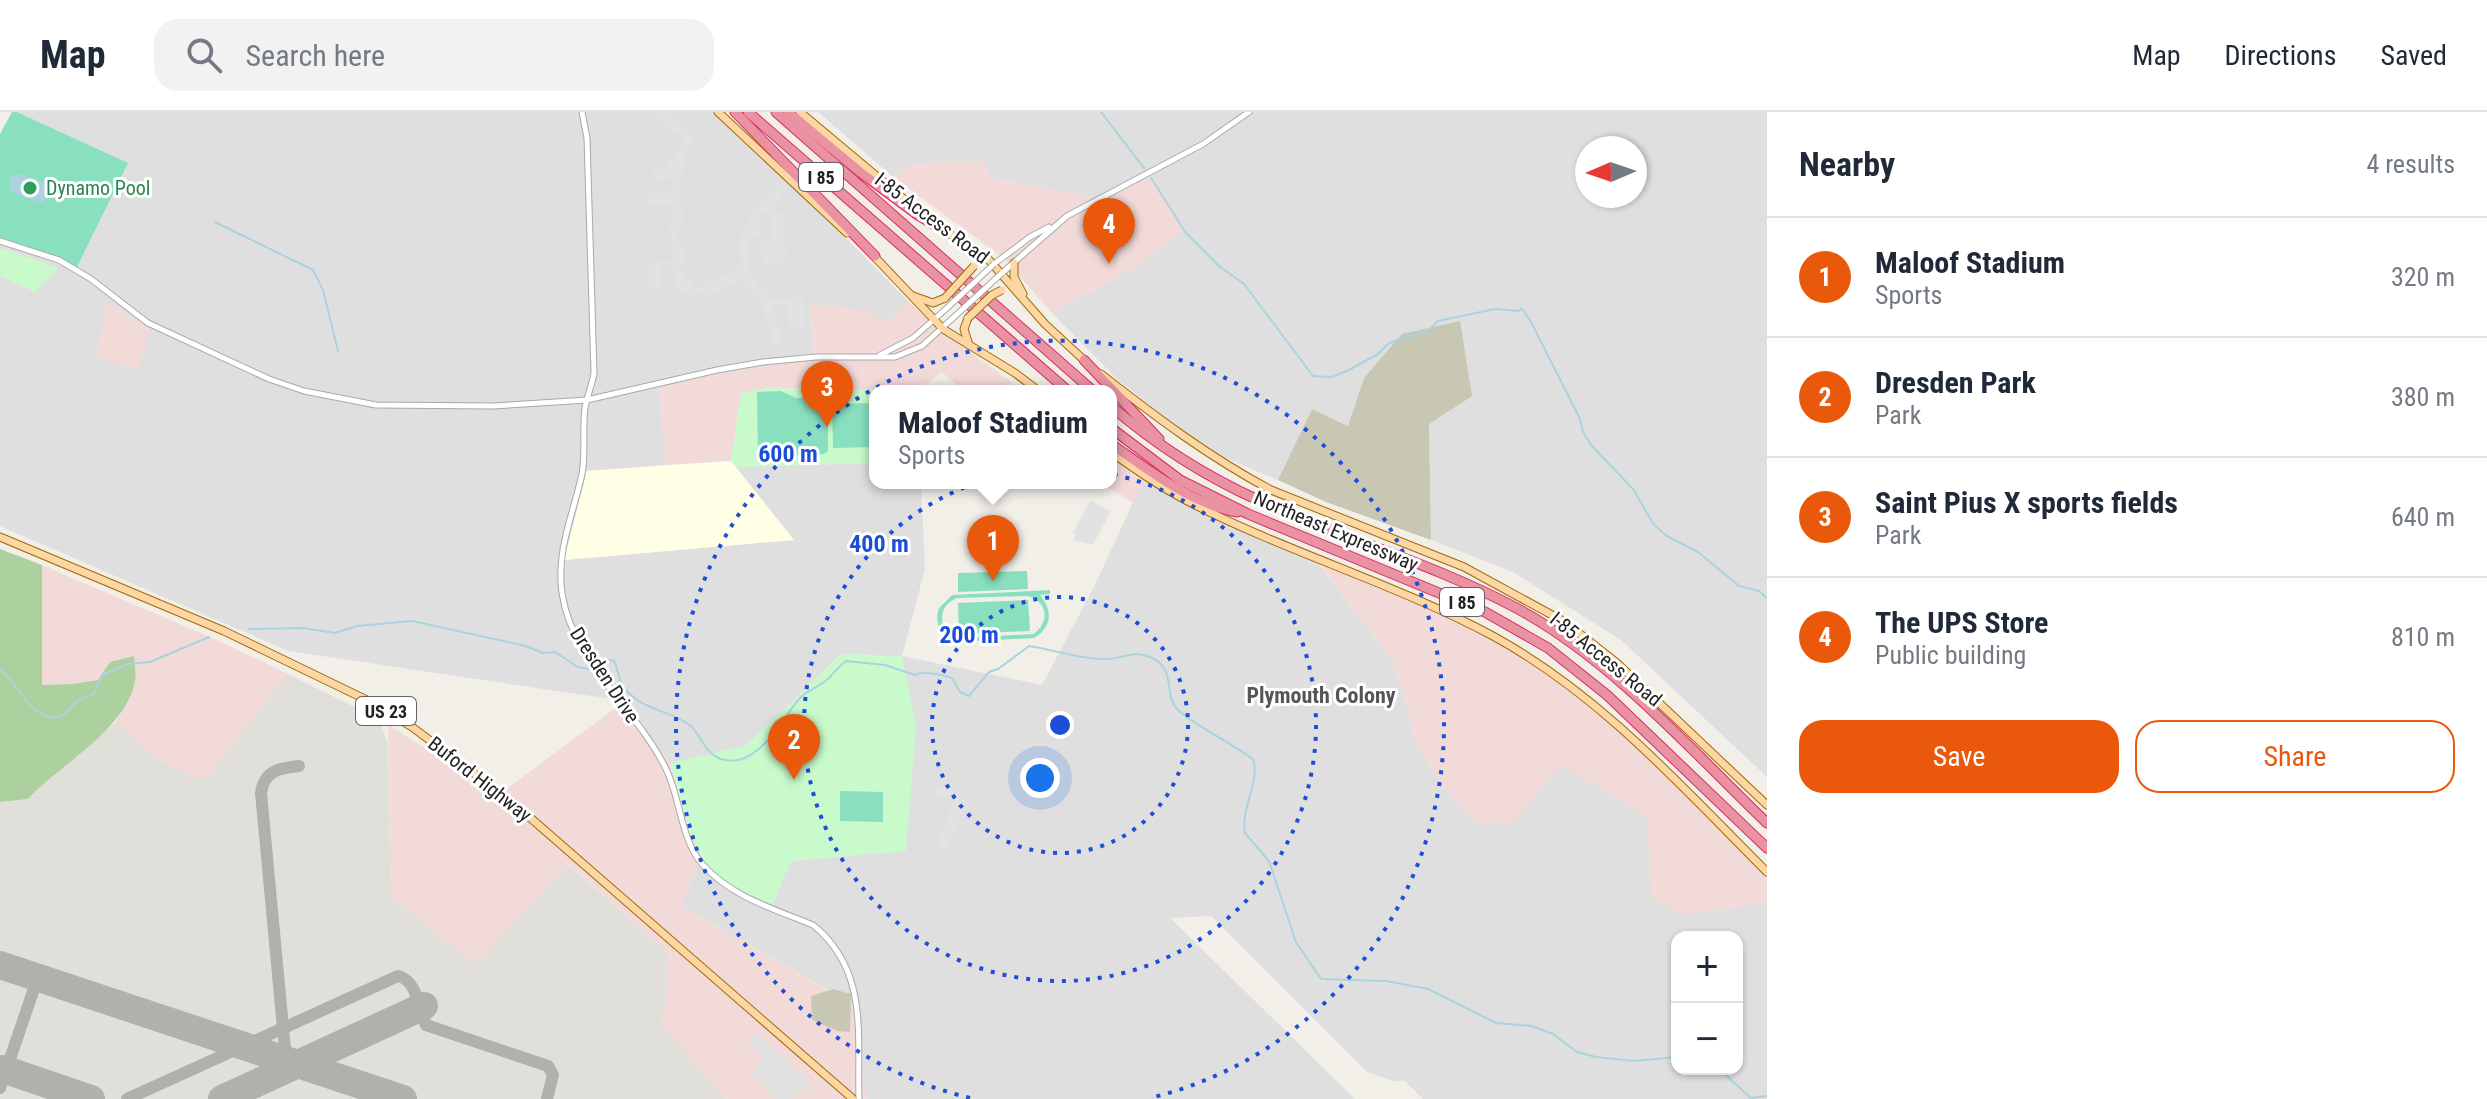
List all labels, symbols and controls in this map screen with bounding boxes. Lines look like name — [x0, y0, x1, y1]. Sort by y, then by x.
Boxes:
search box — [154, 19, 714, 91]
text: Map — [40, 33, 106, 77]
icon: search — [182, 33, 226, 77]
text: Search here — [246, 38, 385, 73]
text: Map — [2132, 39, 2181, 72]
text: Directions — [2225, 39, 2336, 72]
text: Saved — [2380, 39, 2447, 72]
north arrow — [1575, 136, 1647, 208]
text: Nearby — [1799, 144, 1895, 184]
text: 4 results — [2366, 149, 2455, 179]
road number: I 85 — [799, 163, 843, 191]
street label: I-85 Access Road — [870, 167, 994, 269]
place label: Dynamo Pool — [46, 176, 150, 200]
marker: Dynamo Pool — [21, 179, 39, 197]
pin: 4 — [1083, 198, 1135, 264]
text: Maloof Stadium — [1875, 245, 2065, 280]
text: 1 — [1818, 262, 1832, 292]
text: 320 m — [2391, 262, 2455, 292]
text: Sports — [1875, 280, 1942, 310]
pin: 3 — [801, 361, 853, 427]
text: Dresden Park — [1875, 365, 2036, 400]
text: 2 — [1818, 382, 1832, 412]
text: 380 m — [2391, 382, 2455, 412]
popup — [869, 385, 1117, 489]
text: Park — [1875, 400, 1921, 430]
text: Maloof Stadium — [898, 405, 1088, 440]
text: 600 m — [758, 440, 818, 468]
text: Sports — [898, 440, 965, 470]
text: Saint Pius X sports fields — [1875, 485, 2178, 520]
street label: Northeast Expressway — [1250, 486, 1422, 576]
text: 3 — [1818, 502, 1832, 532]
text: 640 m — [2391, 502, 2455, 532]
pin: 1 — [967, 515, 1019, 581]
text: Park — [1875, 520, 1921, 550]
text: 400 m — [849, 530, 909, 558]
road number: I 85 — [1440, 588, 1484, 616]
text: The UPS Store — [1875, 605, 2048, 640]
street label: I-85 Access Road — [1545, 607, 1667, 711]
text: 200 m — [939, 621, 999, 649]
text: 4 — [1818, 622, 1832, 652]
text: 810 m — [2391, 622, 2455, 652]
street label: Dresden Drive — [565, 623, 645, 727]
text: Public building — [1875, 640, 2026, 670]
district label: Plymouth Colony — [1246, 683, 1396, 708]
road number: US 23 — [356, 697, 416, 725]
centre of rings — [1046, 711, 1074, 739]
pin: 2 — [768, 714, 820, 780]
button: Save — [1799, 720, 2119, 793]
button: Share — [2135, 720, 2455, 793]
street label: Buford Highway — [423, 731, 537, 827]
your location — [1020, 758, 1060, 798]
map controls — [1671, 931, 1743, 1075]
button: + — [1671, 931, 1743, 1003]
button: − — [1671, 1003, 1743, 1075]

